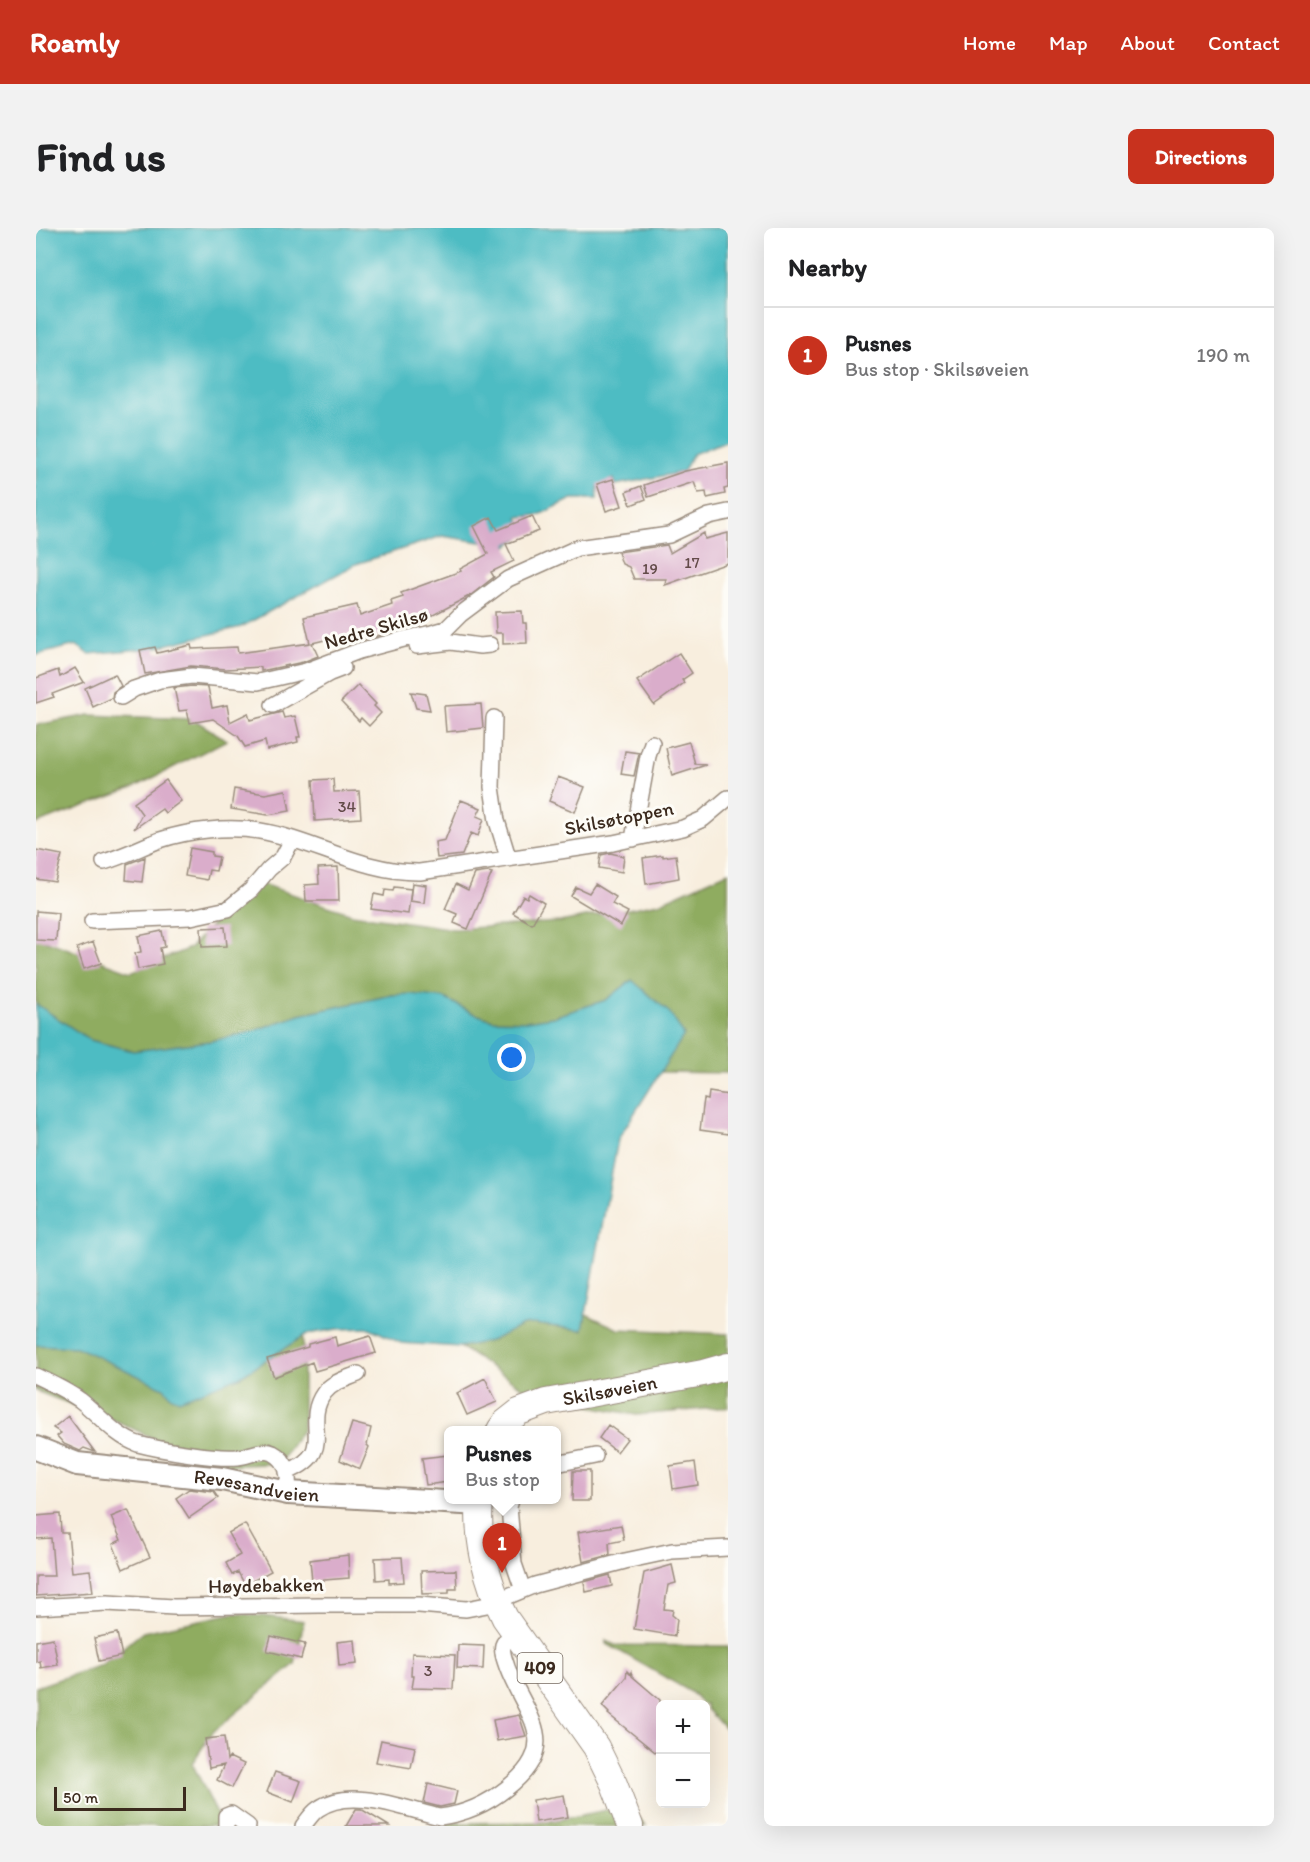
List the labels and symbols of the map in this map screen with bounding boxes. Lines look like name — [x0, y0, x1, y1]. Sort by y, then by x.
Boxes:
house number: 17 — [684, 553, 700, 572]
house number: 19 — [642, 559, 658, 578]
street label: Nedre Skilsø — [321, 602, 431, 654]
street label: Skilsøtoppen — [562, 796, 676, 840]
house number: 34 — [338, 797, 357, 816]
your location — [497, 1043, 526, 1072]
street label: Skilsøveien — [560, 1370, 659, 1411]
street label: Revesandveien — [193, 1464, 320, 1507]
pin: 1 — [482, 1524, 522, 1573]
street label: Høydebakken — [208, 1572, 324, 1598]
road number: 409 — [518, 1653, 562, 1683]
house number: 3 — [424, 1661, 433, 1680]
scale bar — [54, 1784, 186, 1812]

